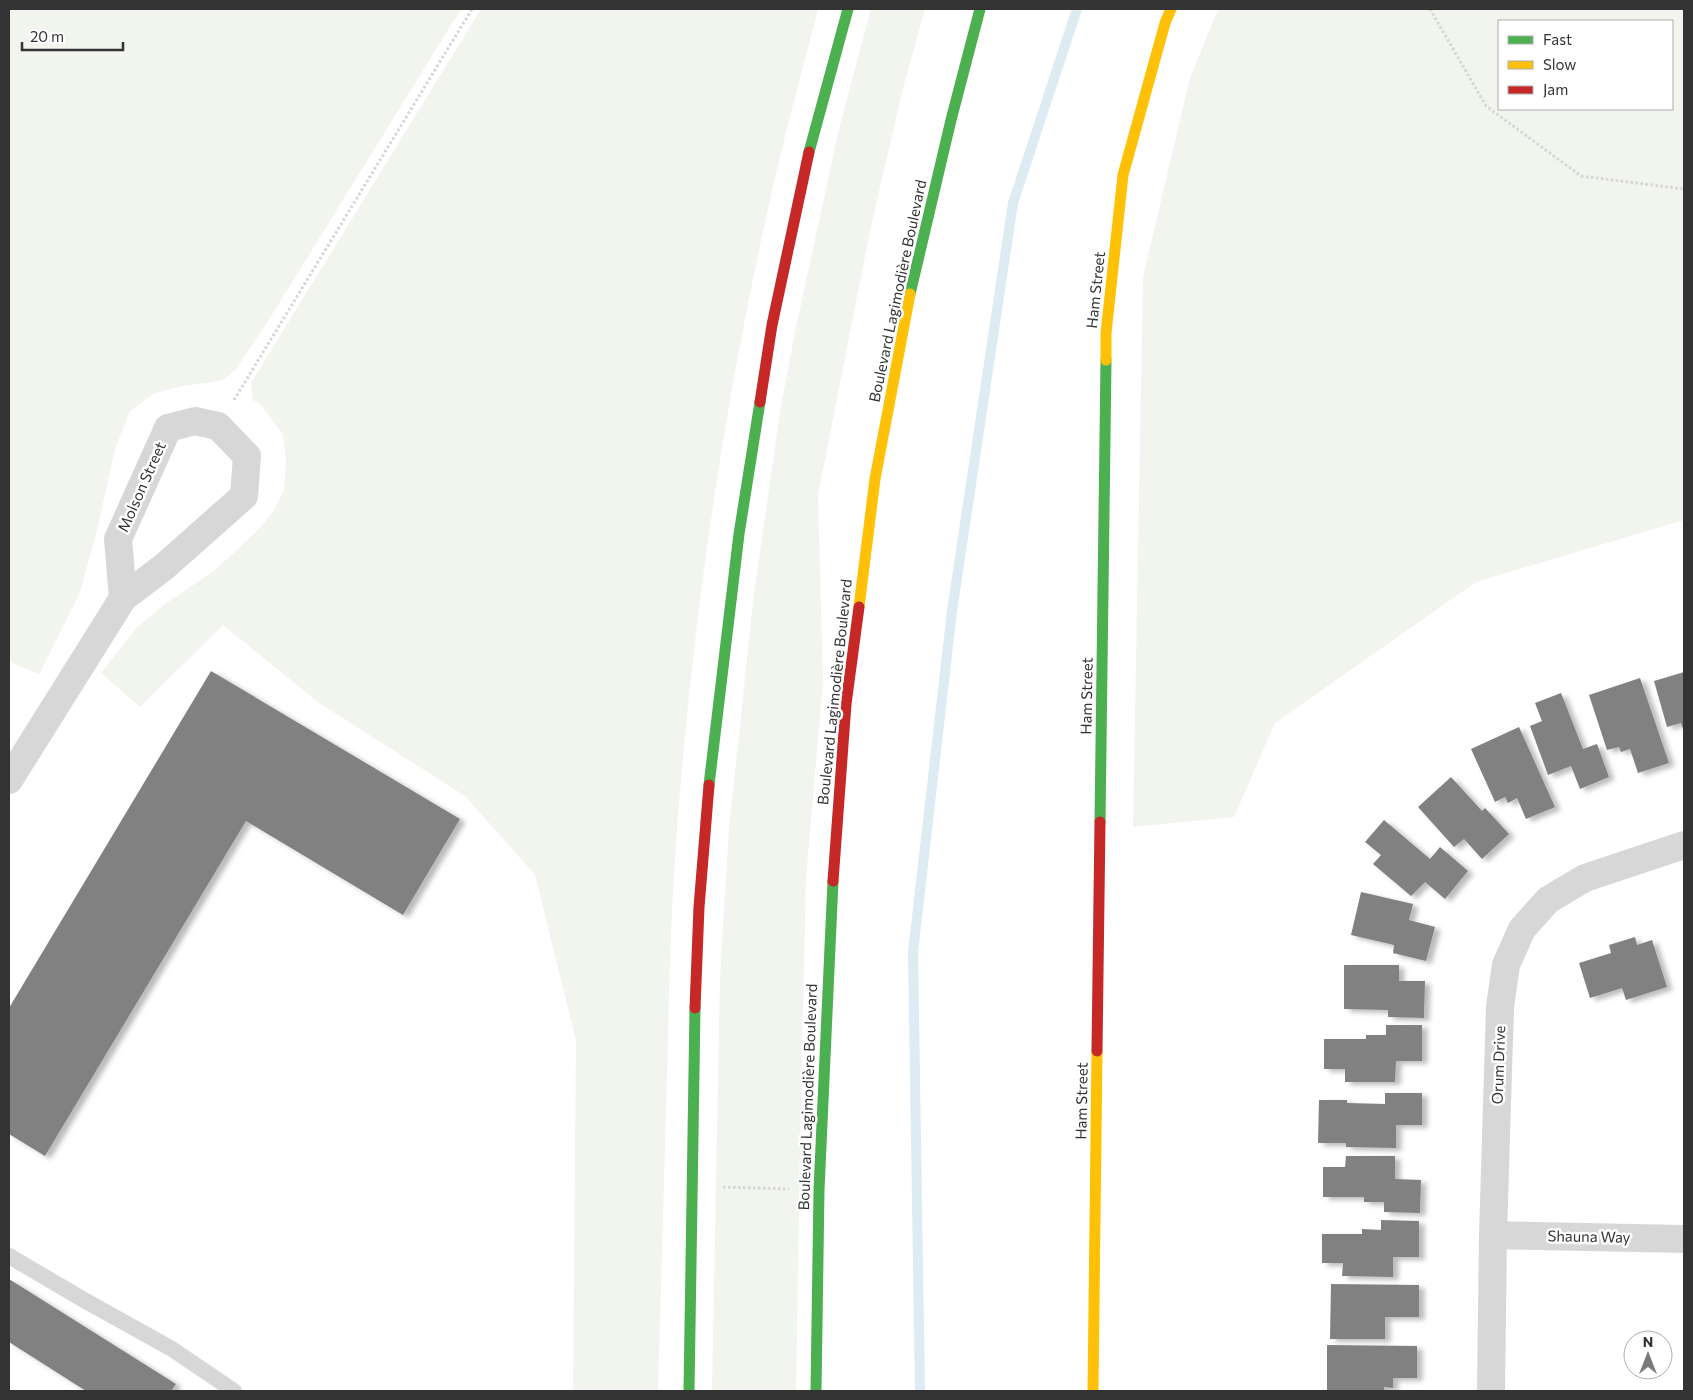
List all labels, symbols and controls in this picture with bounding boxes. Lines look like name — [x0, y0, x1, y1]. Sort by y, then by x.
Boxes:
scale bar — [22, 20, 124, 52]
legend — [1498, 20, 1673, 110]
text: 20 m — [30, 27, 64, 45]
text: Fast — [1543, 30, 1572, 48]
text: Slow — [1543, 55, 1576, 73]
text: Jam — [1543, 80, 1568, 98]
street label: Boulevard Lagimodière Boulevard — [865, 178, 929, 404]
street label: Ham Street — [1082, 250, 1108, 329]
street label: Molson Street — [113, 439, 169, 534]
street label: Boulevard Lagimodière Boulevard — [813, 578, 855, 806]
street label: Ham Street — [1076, 657, 1096, 735]
street label: Boulevard Lagimodière Boulevard — [794, 983, 820, 1211]
street label: Orum Drive — [1488, 1025, 1508, 1105]
street label: Ham Street — [1071, 1062, 1091, 1140]
street label: Shauna Way — [1547, 1226, 1631, 1246]
north arrow — [1623, 1330, 1673, 1380]
text: N — [1643, 1333, 1653, 1350]

